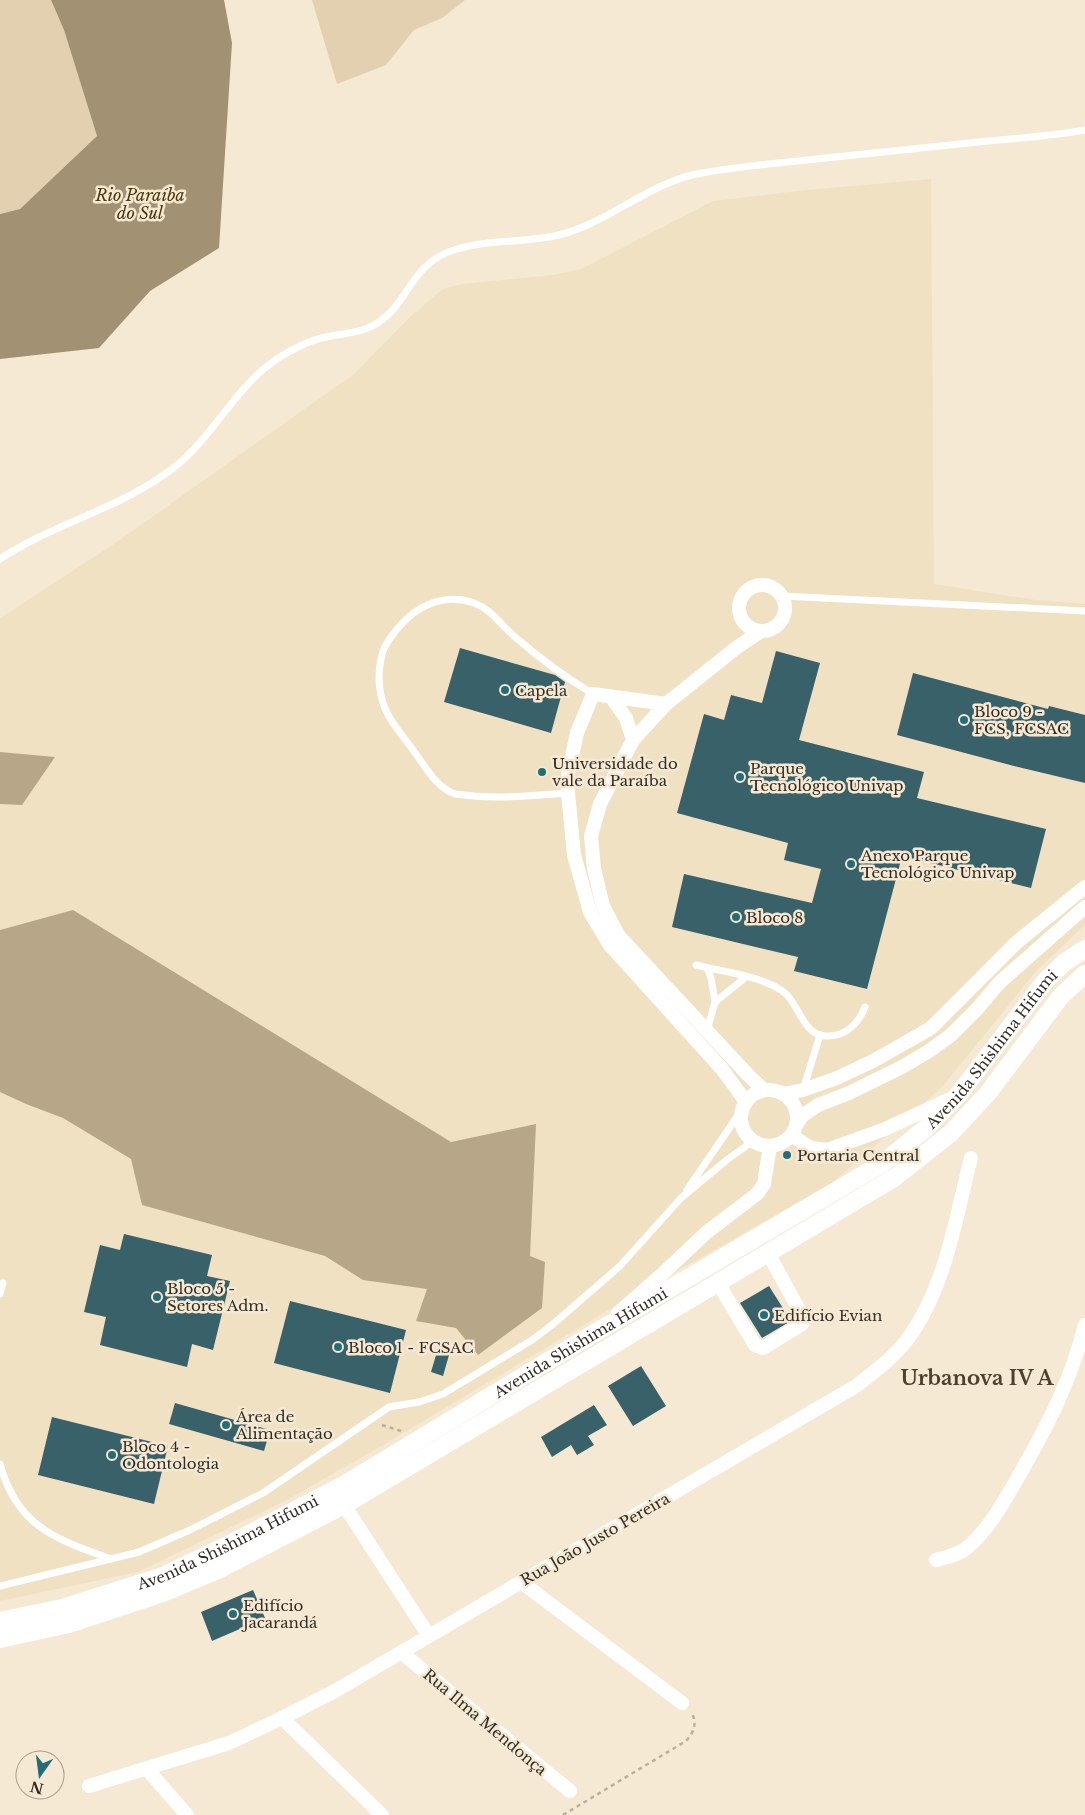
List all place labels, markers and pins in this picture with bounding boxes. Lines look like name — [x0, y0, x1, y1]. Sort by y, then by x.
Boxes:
place label: Capela — [515, 681, 568, 700]
marker: Capela — [499, 684, 511, 696]
place label: Bloco 9 - FCS, FCSAC — [974, 702, 1069, 738]
marker: Bloco 9 - FCS, FCSAC — [958, 714, 970, 726]
place label: Universidade do vale da Paraíba — [552, 754, 678, 790]
place label: Parque Tecnológico Univap — [750, 759, 903, 795]
marker: Universidade do vale da Paraíba — [536, 766, 548, 778]
marker: Parque Tecnológico Univap — [734, 771, 746, 783]
place label: Anexo Parque Tecnológico Univap — [860, 846, 1014, 882]
marker: Anexo Parque Tecnológico Univap — [845, 858, 857, 870]
place label: Bloco 8 — [746, 908, 803, 927]
marker: Bloco 8 — [730, 911, 742, 923]
place label: Portaria Central — [797, 1146, 920, 1165]
marker: Portaria Central — [781, 1149, 793, 1161]
place label: Bloco 5 - Setores Adm. — [167, 1279, 268, 1315]
marker: Bloco 5 - Setores Adm. — [151, 1291, 163, 1303]
place label: Edifício Evian — [774, 1306, 882, 1325]
marker: Edifício Evian — [758, 1309, 770, 1321]
place label: Bloco 1 - FCSAC — [348, 1338, 473, 1357]
marker: Bloco 1 - FCSAC — [332, 1341, 344, 1353]
place label: Área de Alimentação — [235, 1407, 333, 1443]
marker: Área de Alimentação — [220, 1419, 232, 1431]
place label: Bloco 4 - Odontologia — [122, 1437, 220, 1473]
marker: Bloco 4 - Odontologia — [106, 1449, 118, 1461]
place label: Edifício Jacarandá — [241, 1596, 318, 1632]
marker: Edifício Jacarandá — [227, 1608, 239, 1620]

